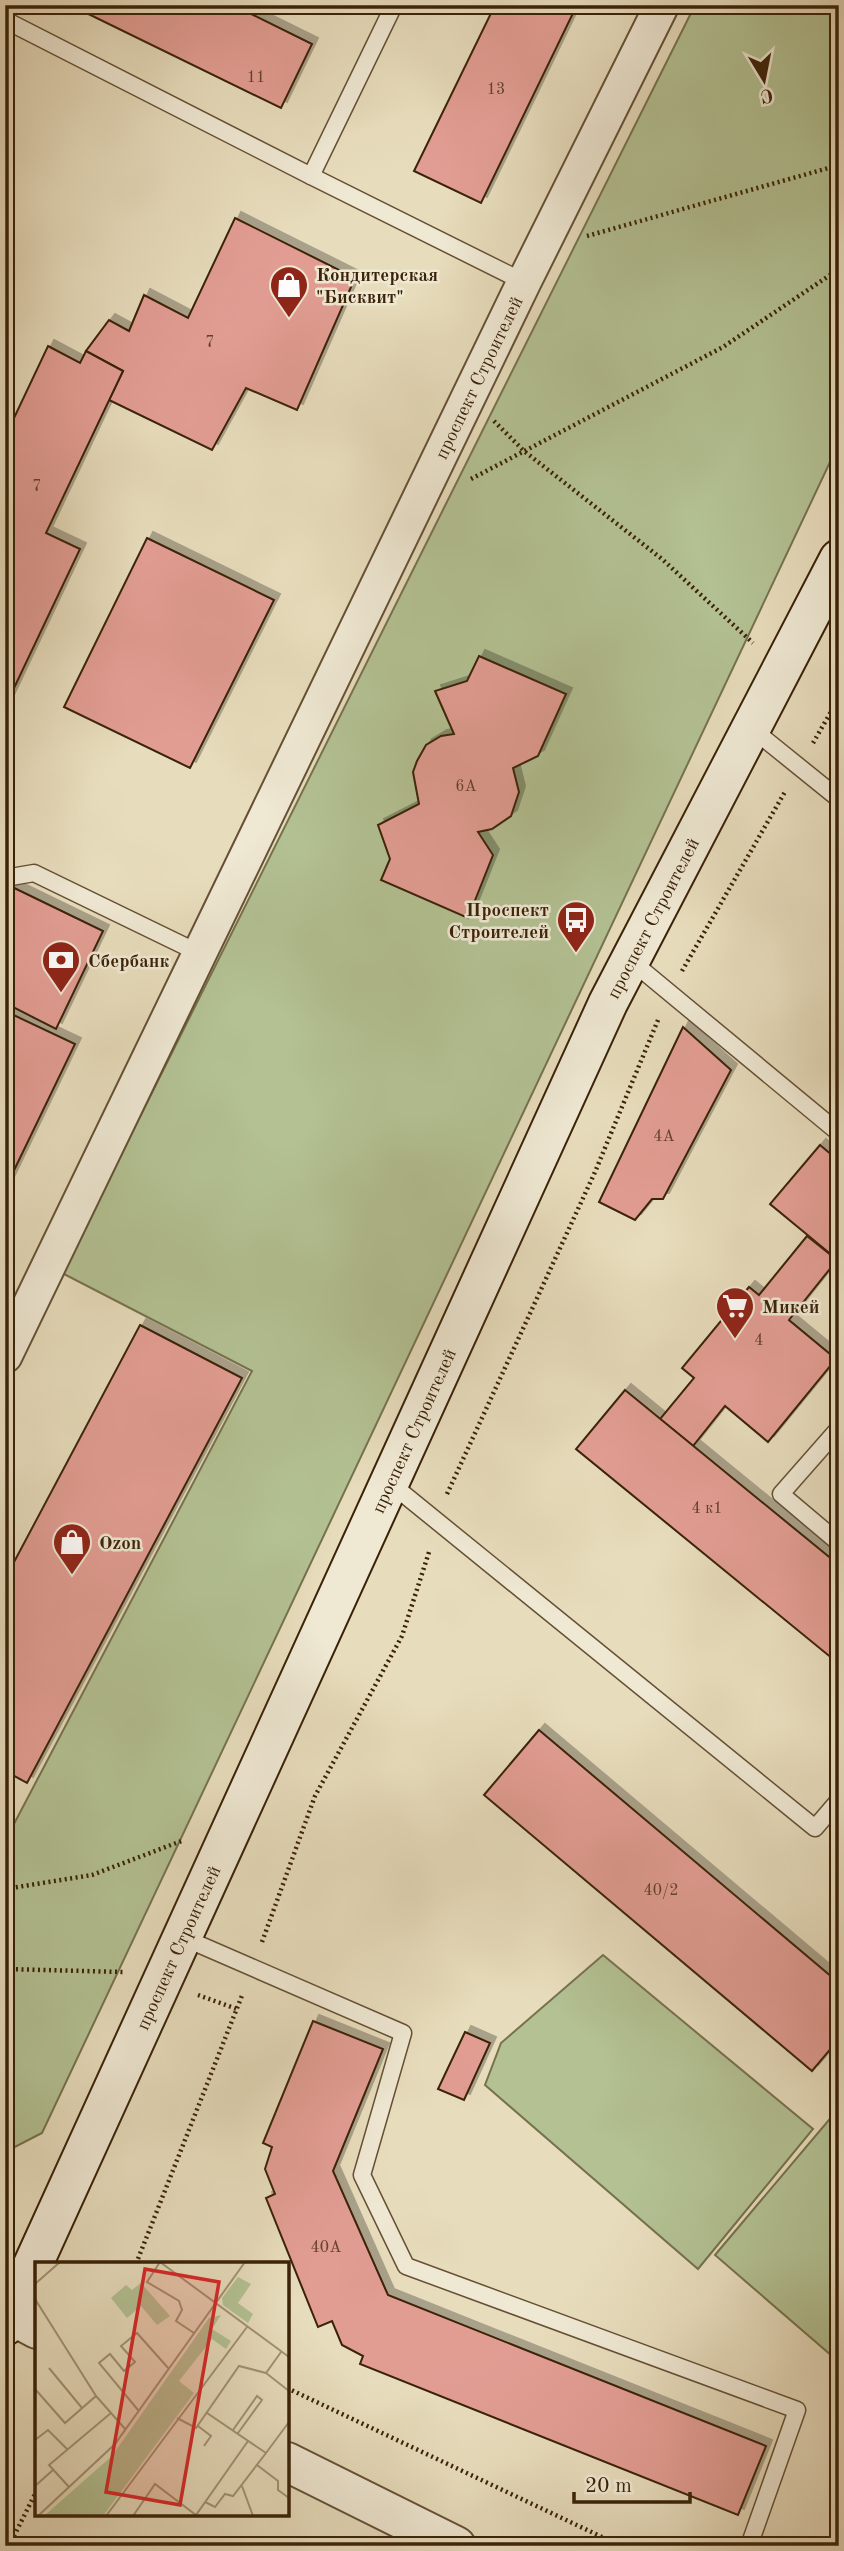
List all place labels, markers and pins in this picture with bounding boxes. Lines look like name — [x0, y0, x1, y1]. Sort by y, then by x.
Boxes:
shop icon: Кондитерская "Бисквит" — [268, 264, 310, 319]
place label: Кондитерская "Бисквит" — [316, 267, 438, 308]
bus stop icon: Проспект Строителей — [555, 899, 597, 954]
place label: Проспект Строителей — [449, 902, 549, 943]
bank icon: Сбербанк — [40, 939, 82, 994]
place label: Сбербанк — [88, 953, 170, 972]
supermarket icon: Микей — [714, 1285, 756, 1340]
place label: Микей — [762, 1299, 820, 1318]
shop icon: Ozon — [51, 1521, 93, 1576]
place label: Ozon — [99, 1535, 141, 1554]

